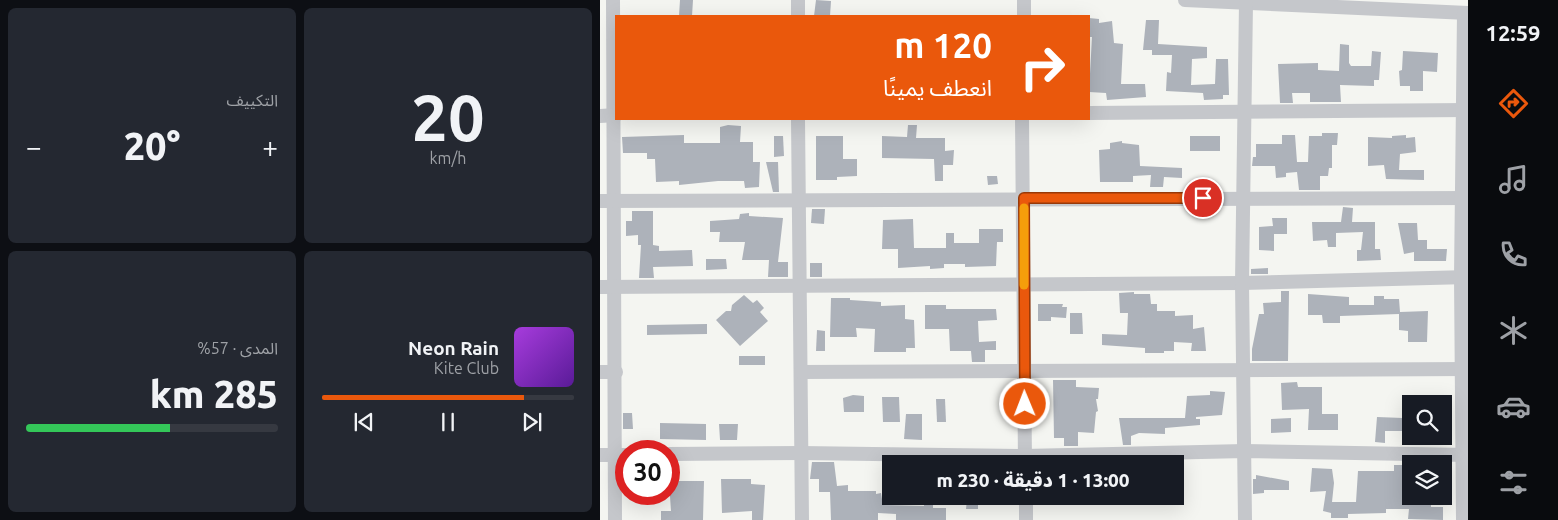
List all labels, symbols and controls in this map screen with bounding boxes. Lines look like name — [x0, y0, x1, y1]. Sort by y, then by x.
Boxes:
text: 12:59 — [1485, 20, 1541, 45]
text: 120 m — [894, 25, 992, 65]
icon: right — [1010, 35, 1075, 100]
text: انعطف يمينًا — [883, 75, 992, 100]
text: 20 — [411, 80, 485, 153]
icon: directions — [1496, 86, 1531, 121]
text: التكييف — [226, 91, 278, 109]
text: 20° — [124, 125, 180, 167]
text: − — [26, 131, 42, 162]
text: + — [262, 131, 278, 162]
text: km/h — [430, 149, 466, 167]
icon: music — [1496, 162, 1531, 197]
pin — [1182, 177, 1224, 219]
icon: arrive — [1189, 184, 1217, 212]
icon: phone — [1496, 237, 1531, 272]
icon: climate — [1496, 313, 1531, 348]
text: Neon Rain — [408, 337, 499, 359]
text: المدى · 57% — [197, 339, 278, 357]
text: Kite Club — [434, 359, 499, 377]
text: 285 km — [150, 373, 278, 415]
position arrow — [998, 377, 1050, 429]
icon: car — [1496, 389, 1531, 424]
map controls — [1402, 395, 1452, 505]
button: search — [1402, 395, 1452, 445]
icon: previous — [350, 408, 378, 436]
icon: pause — [434, 408, 462, 436]
icon: next — [518, 408, 546, 436]
speed limit sign: 30 — [615, 440, 680, 505]
button: layers — [1402, 455, 1452, 505]
icon: filters — [1496, 465, 1531, 500]
text: 13:00 · 1 دقيقة · 230 m — [936, 469, 1130, 491]

